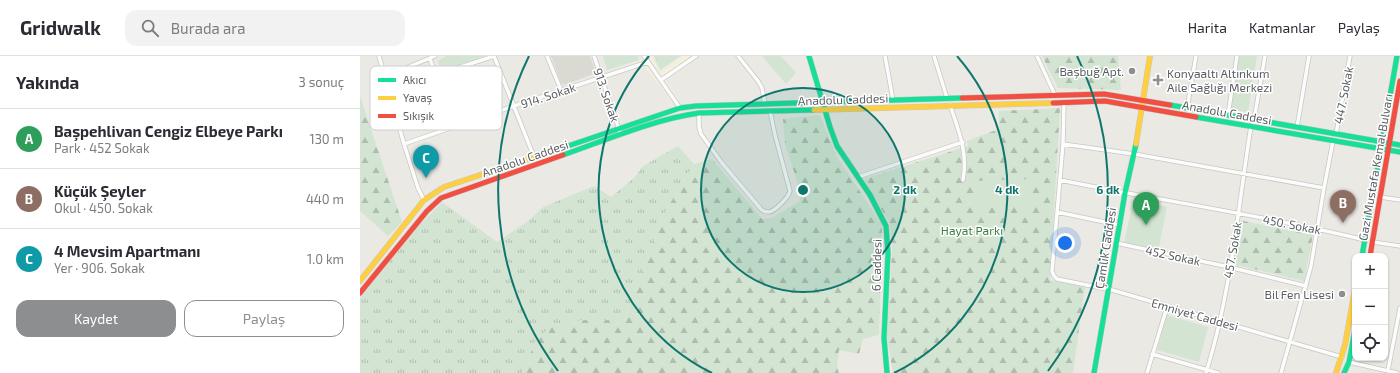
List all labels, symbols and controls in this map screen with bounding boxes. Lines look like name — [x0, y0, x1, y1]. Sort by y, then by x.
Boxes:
search box — [125, 10, 405, 46]
text: Gridwalk — [20, 16, 101, 39]
icon: search — [139, 17, 161, 39]
text: Burada ara — [171, 19, 246, 37]
text: Harita — [1188, 19, 1227, 36]
text: Katmanlar — [1249, 19, 1316, 36]
text: Paylaş — [1338, 19, 1380, 36]
place label: Başbuğ Apt. — [1059, 64, 1124, 79]
street label: 447. Sokak — [1331, 65, 1355, 125]
legend — [370, 66, 502, 130]
street label: 913. Sokak — [591, 66, 623, 124]
marker: Başbuğ Apt. — [1127, 66, 1137, 76]
place label: Konyaaltı Altınkum Aile Sağlığı Merkezi — [1167, 66, 1272, 94]
text: Yakında — [16, 72, 79, 92]
text: Akıcı — [403, 73, 426, 86]
text: 3 sonuç — [299, 74, 344, 90]
marker: Konyaaltı Altınkum Aile Sağlığı Merkezi — [1152, 74, 1164, 86]
street label: 914. Sokak — [519, 80, 577, 110]
street label: Anadolu Caddesi — [798, 90, 888, 108]
text: Yavaş — [403, 91, 432, 105]
street label: Gazi Mustafa Kemal Bulvarı — [1355, 92, 1395, 242]
street label: Anadolu Caddesi — [1181, 97, 1273, 127]
text: Sıkışık — [403, 109, 435, 123]
text: Başpehlivan Cengiz Elbeye Parkı — [54, 122, 283, 140]
text: A — [25, 131, 33, 147]
text: 130 m — [309, 131, 344, 147]
street label: Anadolu Caddesi — [480, 137, 570, 179]
text: Park · 452 Sokak — [54, 140, 150, 156]
pin: C — [413, 145, 439, 178]
text: Küçük Şeyler — [54, 182, 146, 200]
text: 2 dk — [893, 182, 917, 196]
text: 4 dk — [995, 182, 1019, 196]
text: 6 dk — [1096, 182, 1120, 196]
centre of rings — [796, 183, 810, 197]
pin: B — [1330, 190, 1356, 223]
text: B — [25, 191, 33, 207]
text: 440 m — [306, 191, 344, 207]
pin: A — [1133, 192, 1159, 225]
text: Okul · 450. Sokak — [54, 200, 153, 216]
street label: Çamlık Caddesi — [1092, 206, 1119, 290]
street label: 450. Sokak — [1262, 212, 1322, 236]
street label: 457. Sokak — [1220, 221, 1244, 279]
park label: Hayat Parkı — [941, 223, 1003, 237]
your location — [1055, 233, 1075, 253]
street label: 6 Caddesi — [869, 239, 883, 291]
text: 4 Mevsim Apartmanı — [54, 242, 200, 260]
street label: 452 Sokak — [1144, 242, 1202, 268]
text: C — [25, 251, 33, 267]
text: 1.0 km — [307, 251, 344, 267]
map controls — [1352, 253, 1388, 361]
button: + — [1352, 253, 1388, 289]
text: Yer · 906. Sokak — [54, 260, 145, 276]
place label: Bil Fen Lisesi — [1264, 287, 1334, 301]
marker: Bil Fen Lisesi — [1337, 289, 1347, 299]
button: − — [1352, 289, 1388, 325]
street label: Emniyet Caddesi — [1150, 295, 1240, 333]
button: Kaydet — [16, 300, 176, 337]
button: Paylaş — [184, 300, 344, 337]
button: locate — [1352, 325, 1388, 361]

